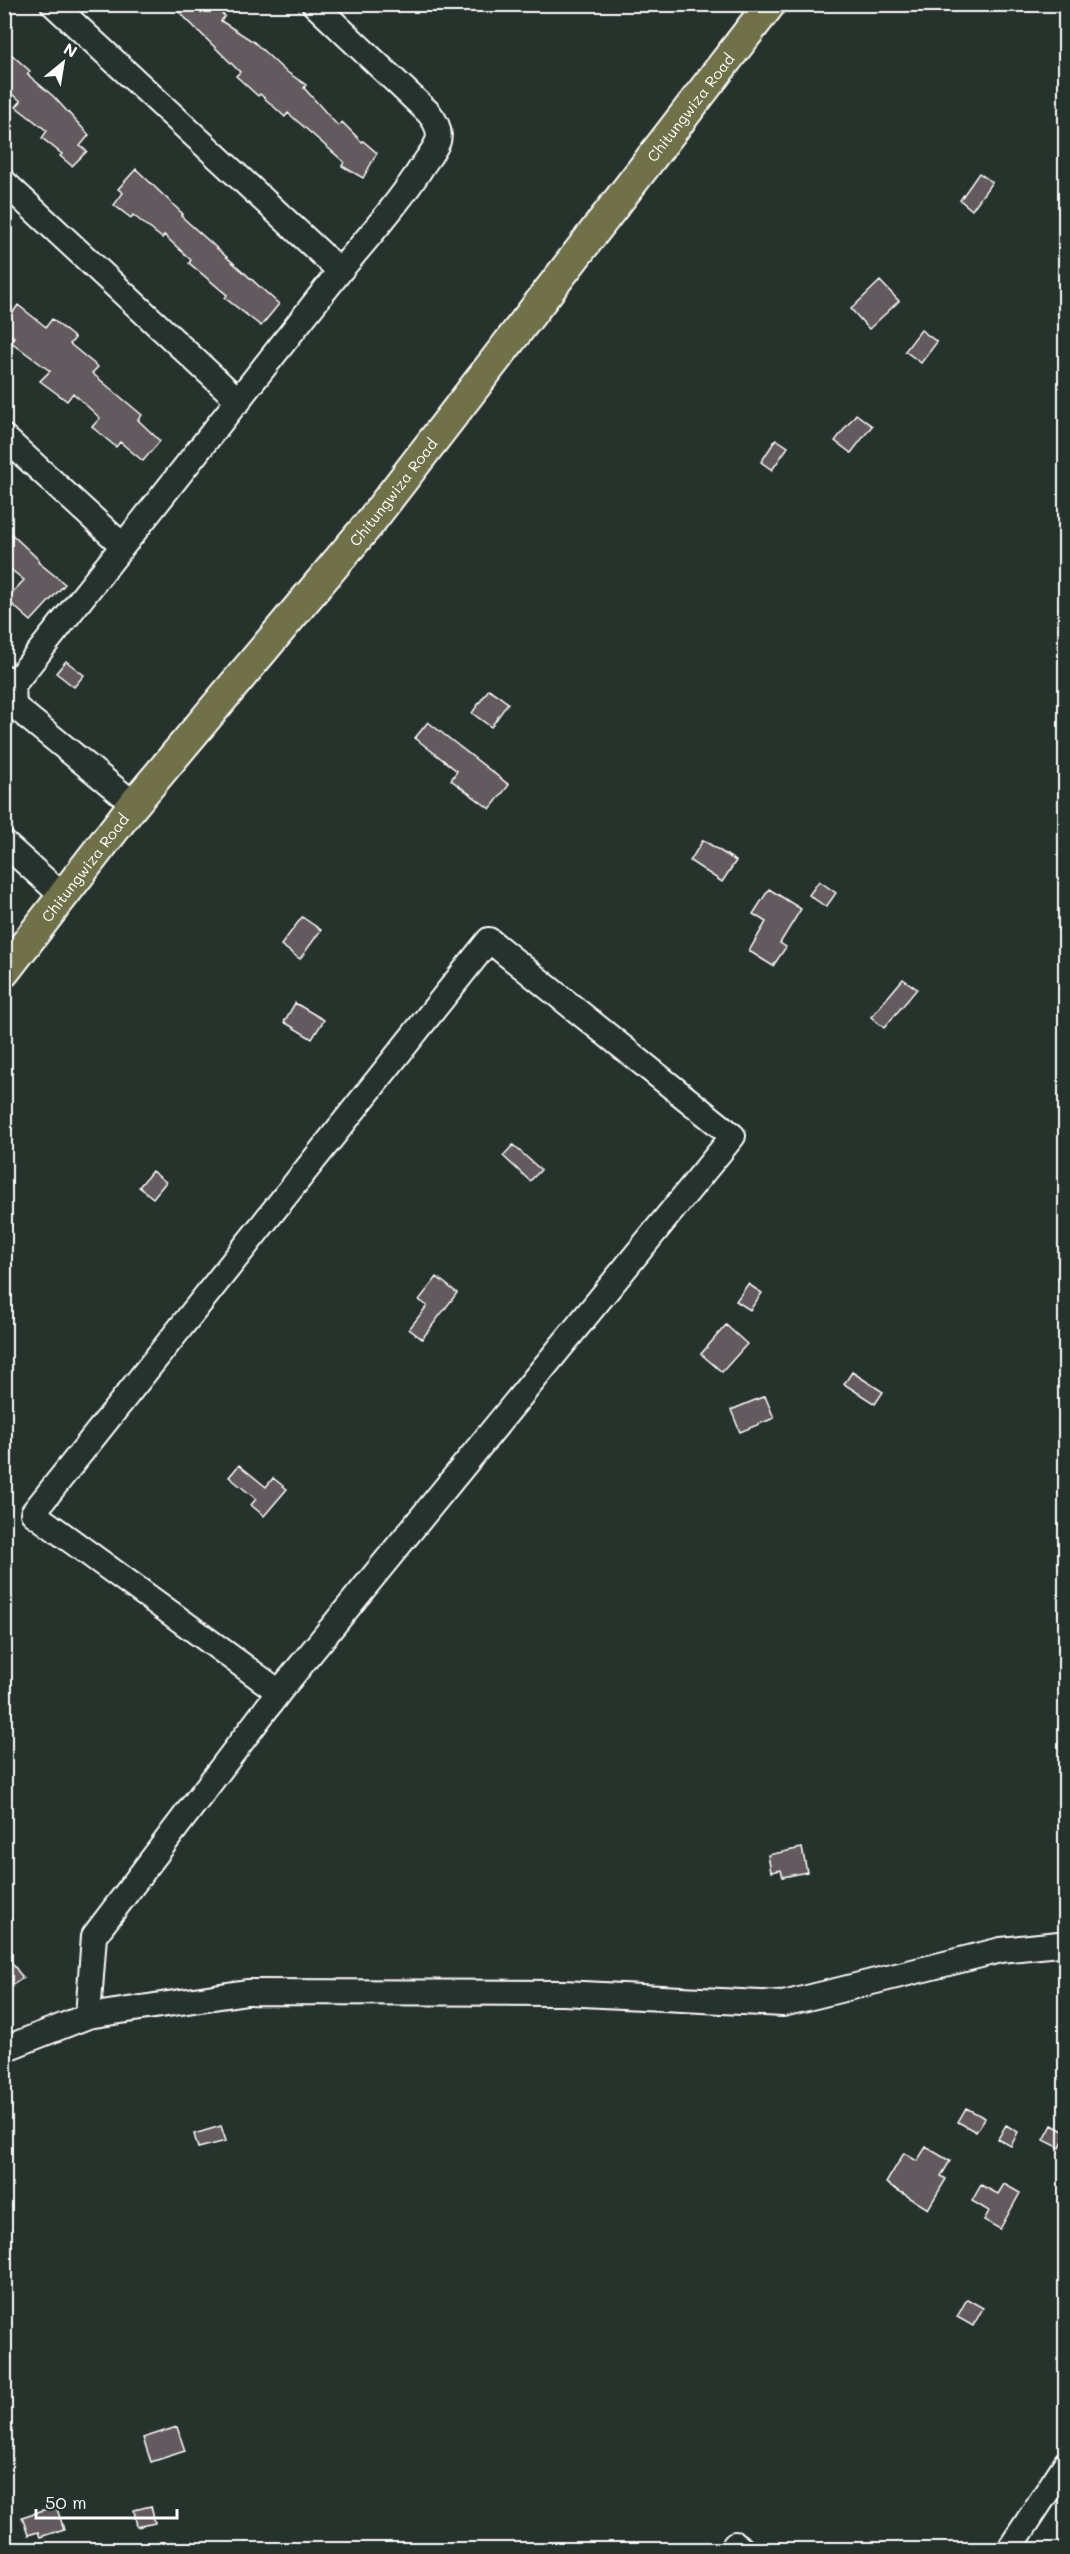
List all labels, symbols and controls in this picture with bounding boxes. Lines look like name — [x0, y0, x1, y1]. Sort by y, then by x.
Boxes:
north arrow — [33, 33, 93, 93]
text: N — [60, 37, 81, 62]
street label: Chitungwiza Road — [642, 49, 738, 166]
street label: Chitungwiza Road — [345, 434, 441, 550]
street label: Chitungwiza Road — [37, 809, 133, 926]
scale bar — [36, 2482, 177, 2520]
text: 50 m — [45, 2490, 87, 2514]

